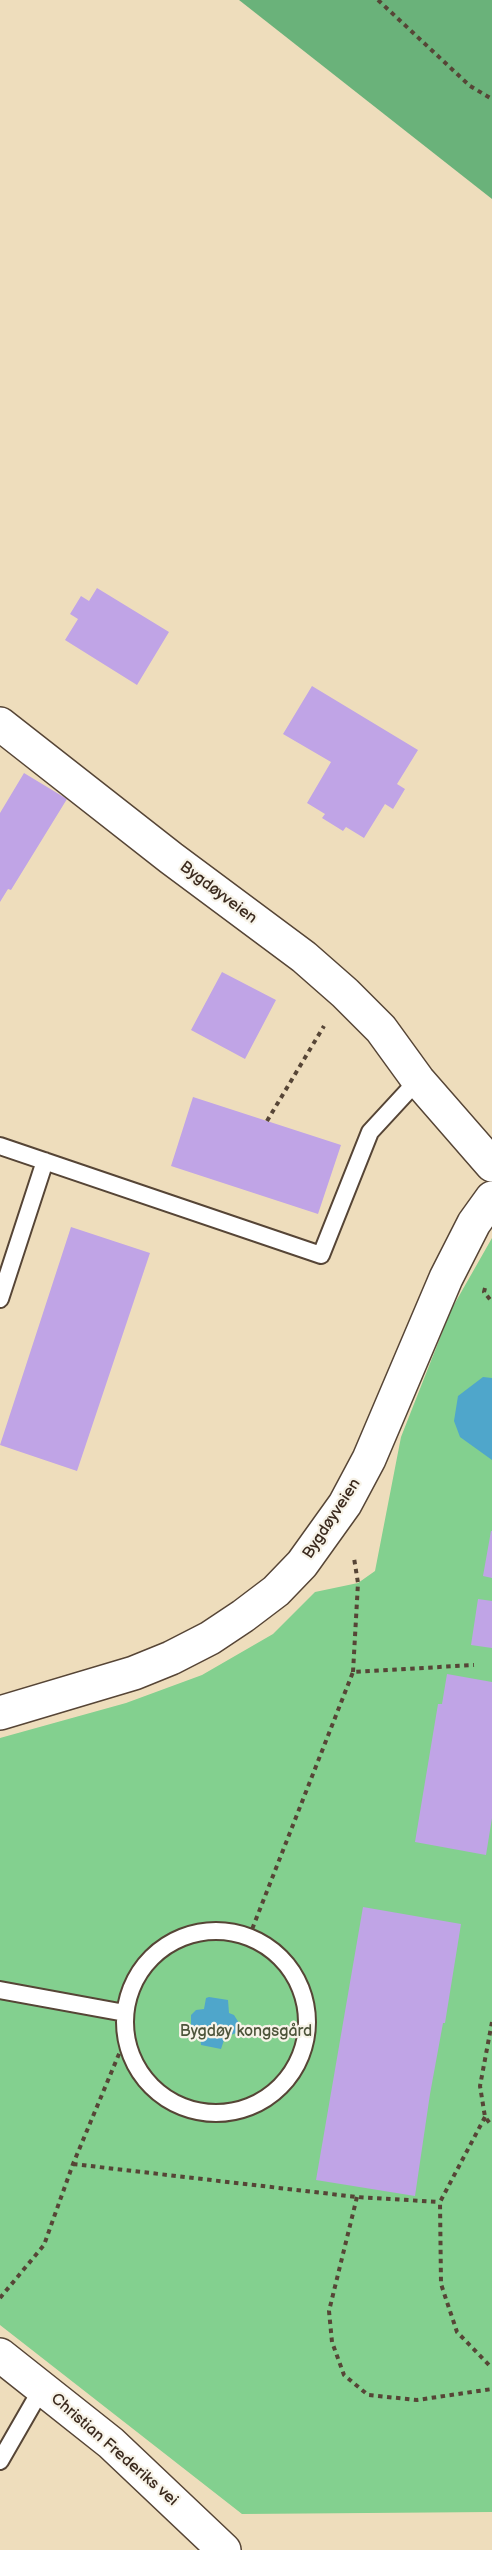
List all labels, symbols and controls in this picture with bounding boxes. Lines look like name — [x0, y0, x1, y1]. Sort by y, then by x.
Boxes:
street label: Bygdøyveien — [176, 858, 260, 928]
street label: Bygdøyveien — [299, 1475, 365, 1563]
park label: Bygdøy kongsgård — [180, 2022, 312, 2042]
street label: Christian Frederiks vei — [46, 2390, 182, 2510]

